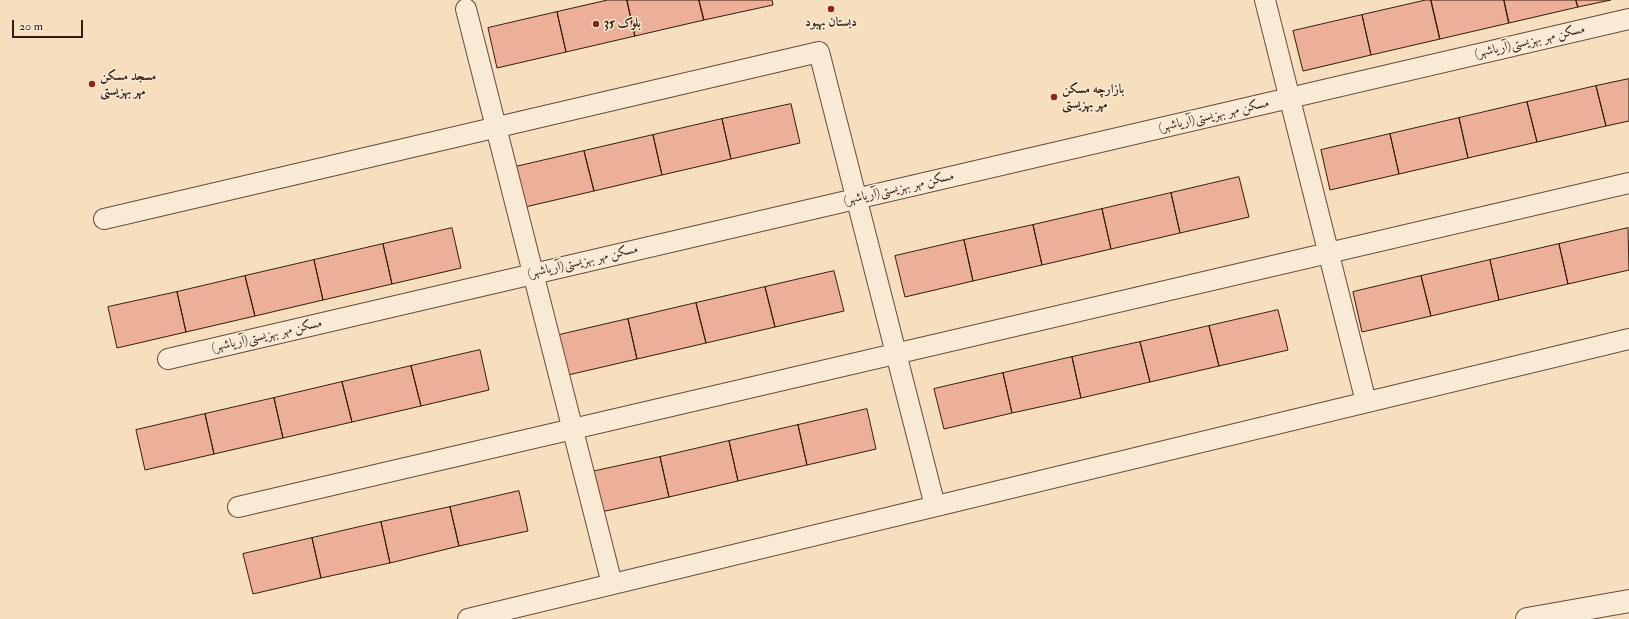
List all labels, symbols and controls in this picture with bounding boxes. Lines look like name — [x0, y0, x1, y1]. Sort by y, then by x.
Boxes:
marker: دبستان بهبود — [826, 4, 836, 14]
scale bar — [14, 12, 85, 38]
place label: دبستان بهبود — [805, 15, 857, 31]
place label: بلوک 35 — [604, 16, 641, 32]
text: 20 m — [19, 19, 43, 34]
marker: بلوک 35 — [591, 19, 601, 29]
street label: مسکن مهر بهزیستی(آریاشهر) — [1473, 22, 1587, 62]
place label: مسجد مسکن مهر بهزیستی — [100, 69, 156, 100]
marker: مسجد مسکن مهر بهزیستی — [87, 79, 97, 89]
place label: بازارچه مسکن مهر بهزیستی — [1062, 82, 1124, 113]
marker: بازارچه مسکن مهر بهزیستی — [1049, 92, 1059, 102]
street label: مسکن مهر بهزیستی(آریاشهر) — [1157, 96, 1271, 136]
street label: مسکن مهر بهزیستی(آریاشهر) — [842, 169, 956, 209]
street label: مسکن مهر بهزیستی(آریاشهر) — [526, 242, 640, 282]
street label: مسکن مهر بهزیستی(آریاشهر) — [210, 316, 324, 356]

